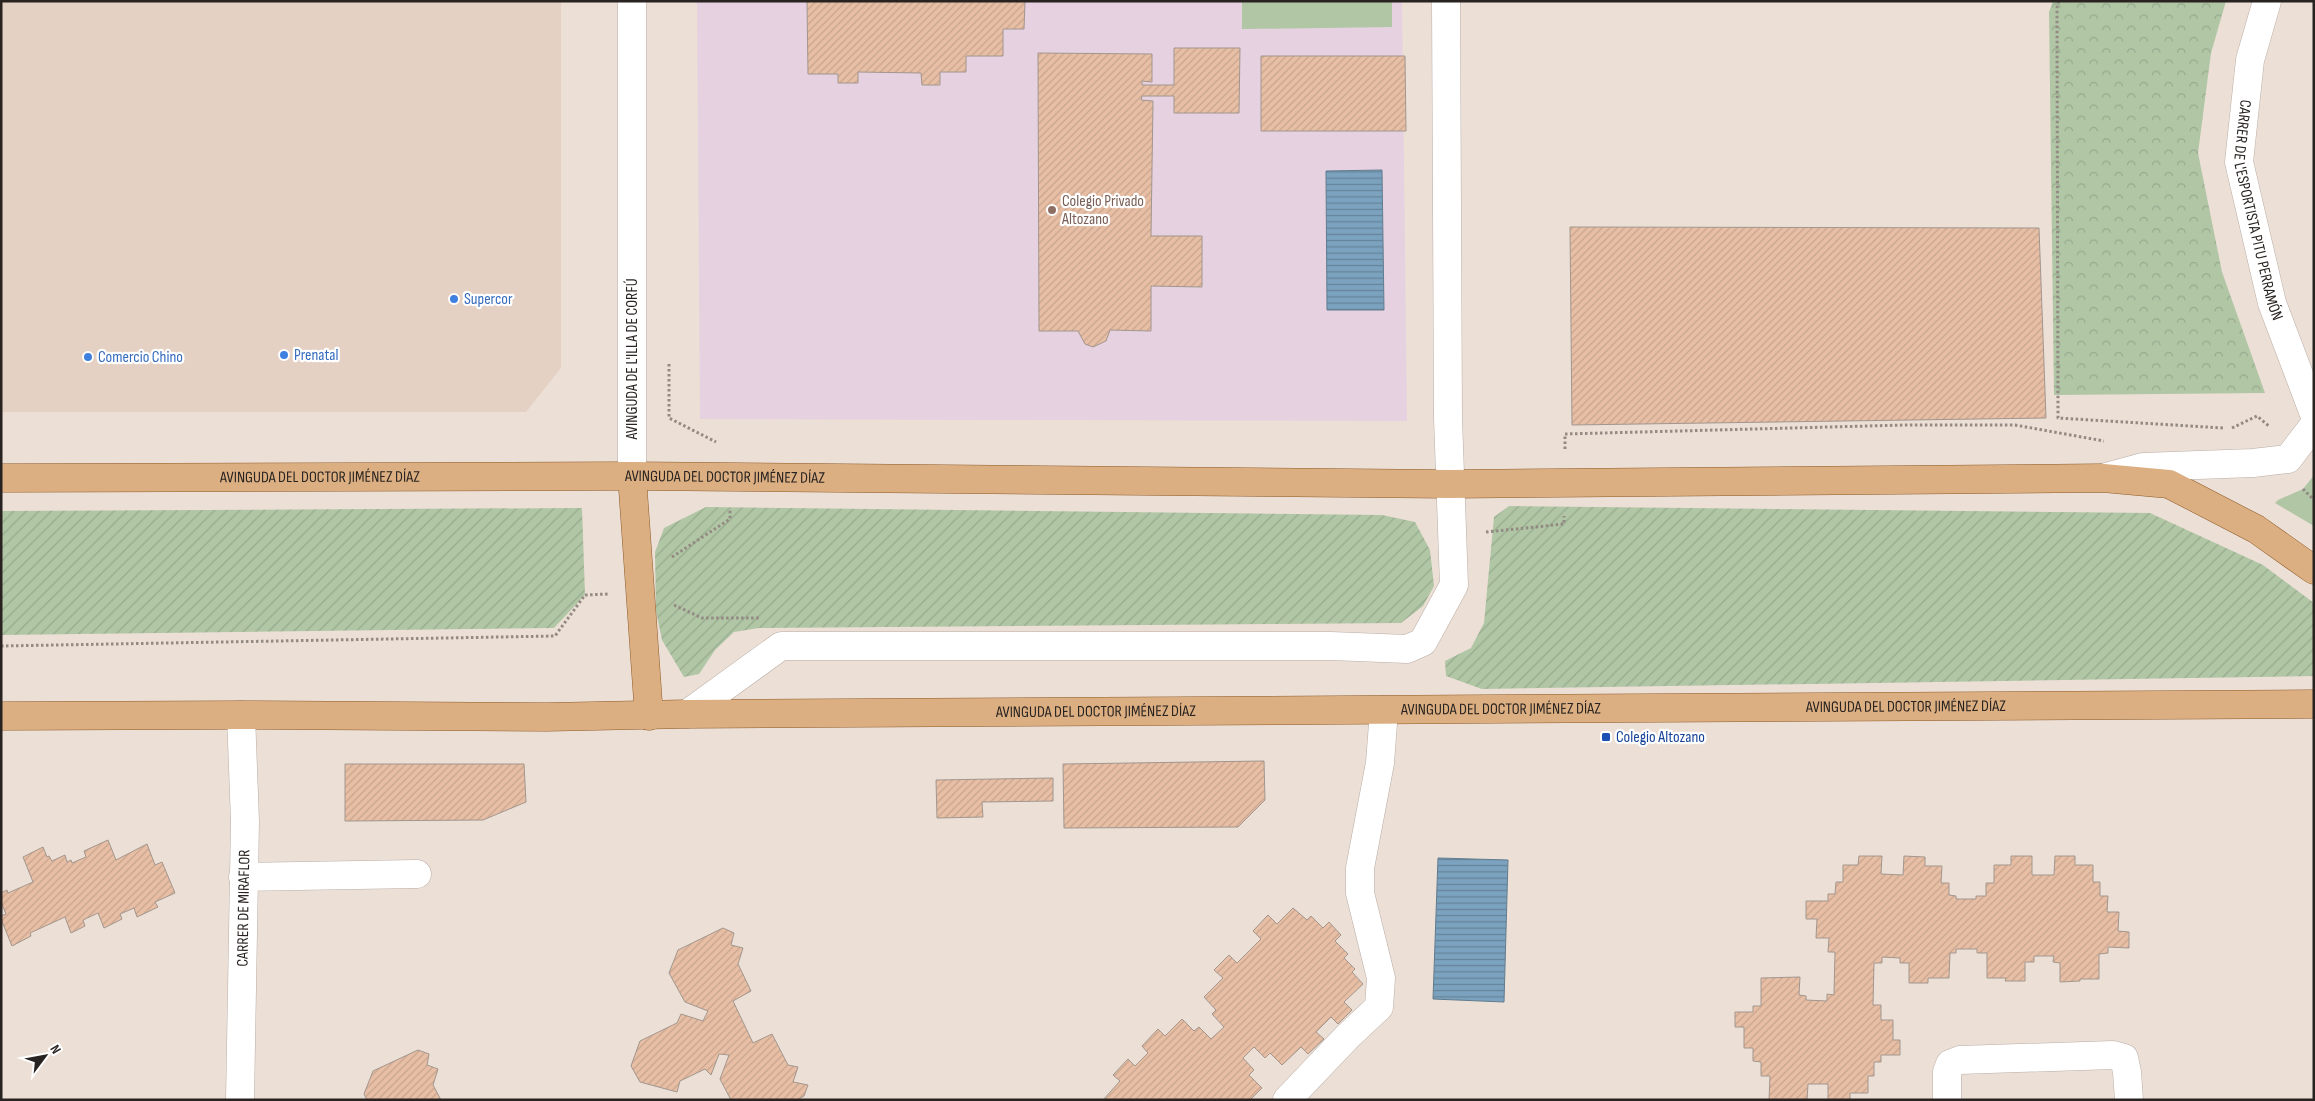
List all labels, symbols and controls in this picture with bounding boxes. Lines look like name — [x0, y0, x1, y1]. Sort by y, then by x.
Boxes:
street label: CARRER DE L'ESPORTISTA PITU PERRAMÓN — [2229, 99, 2287, 323]
place label: Colegio Privado Altozano — [1061, 192, 1144, 229]
marker: Colegio Privado Altozano — [1046, 204, 1058, 216]
street label: AVINGUDA DE L'ILLA DE CORFÚ — [623, 278, 642, 441]
place label: Supercor — [464, 290, 513, 309]
marker: Supercor — [448, 293, 460, 305]
place label: Prenatal — [294, 346, 338, 365]
place label: Comercio Chino — [98, 348, 183, 367]
marker: Prenatal — [278, 349, 290, 361]
marker: Comercio Chino — [82, 351, 94, 363]
street label: AVINGUDA DEL DOCTOR JIMÉNEZ DÍAZ — [624, 466, 825, 487]
street label: AVINGUDA DEL DOCTOR JIMÉNEZ DÍAZ — [219, 467, 420, 487]
street label: AVINGUDA DEL DOCTOR JIMÉNEZ DÍAZ — [1805, 696, 2006, 717]
street label: AVINGUDA DEL DOCTOR JIMÉNEZ DÍAZ — [1400, 699, 1601, 719]
street label: AVINGUDA DEL DOCTOR JIMÉNEZ DÍAZ — [995, 701, 1196, 722]
place label: Colegio Altozano — [1616, 728, 1705, 747]
marker: Colegio Altozano — [1600, 731, 1612, 743]
street label: CARRER DE MIRAFLOR — [233, 849, 254, 967]
north arrow — [20, 1031, 70, 1081]
text: N — [46, 1042, 65, 1057]

